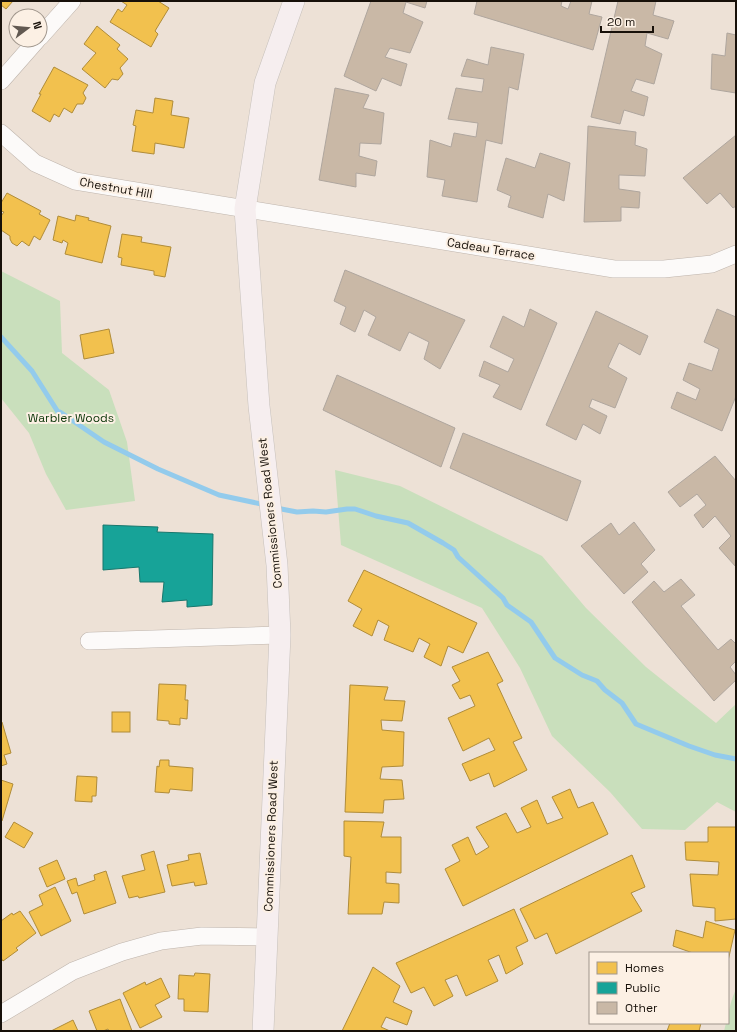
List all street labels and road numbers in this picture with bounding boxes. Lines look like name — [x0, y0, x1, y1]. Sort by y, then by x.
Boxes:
street label: Chestnut Hill — [78, 174, 154, 202]
street label: Cadeau Terrace — [446, 234, 536, 264]
street label: Commissioners Road West — [254, 437, 286, 589]
street label: Commissioners Road West — [260, 760, 282, 912]

